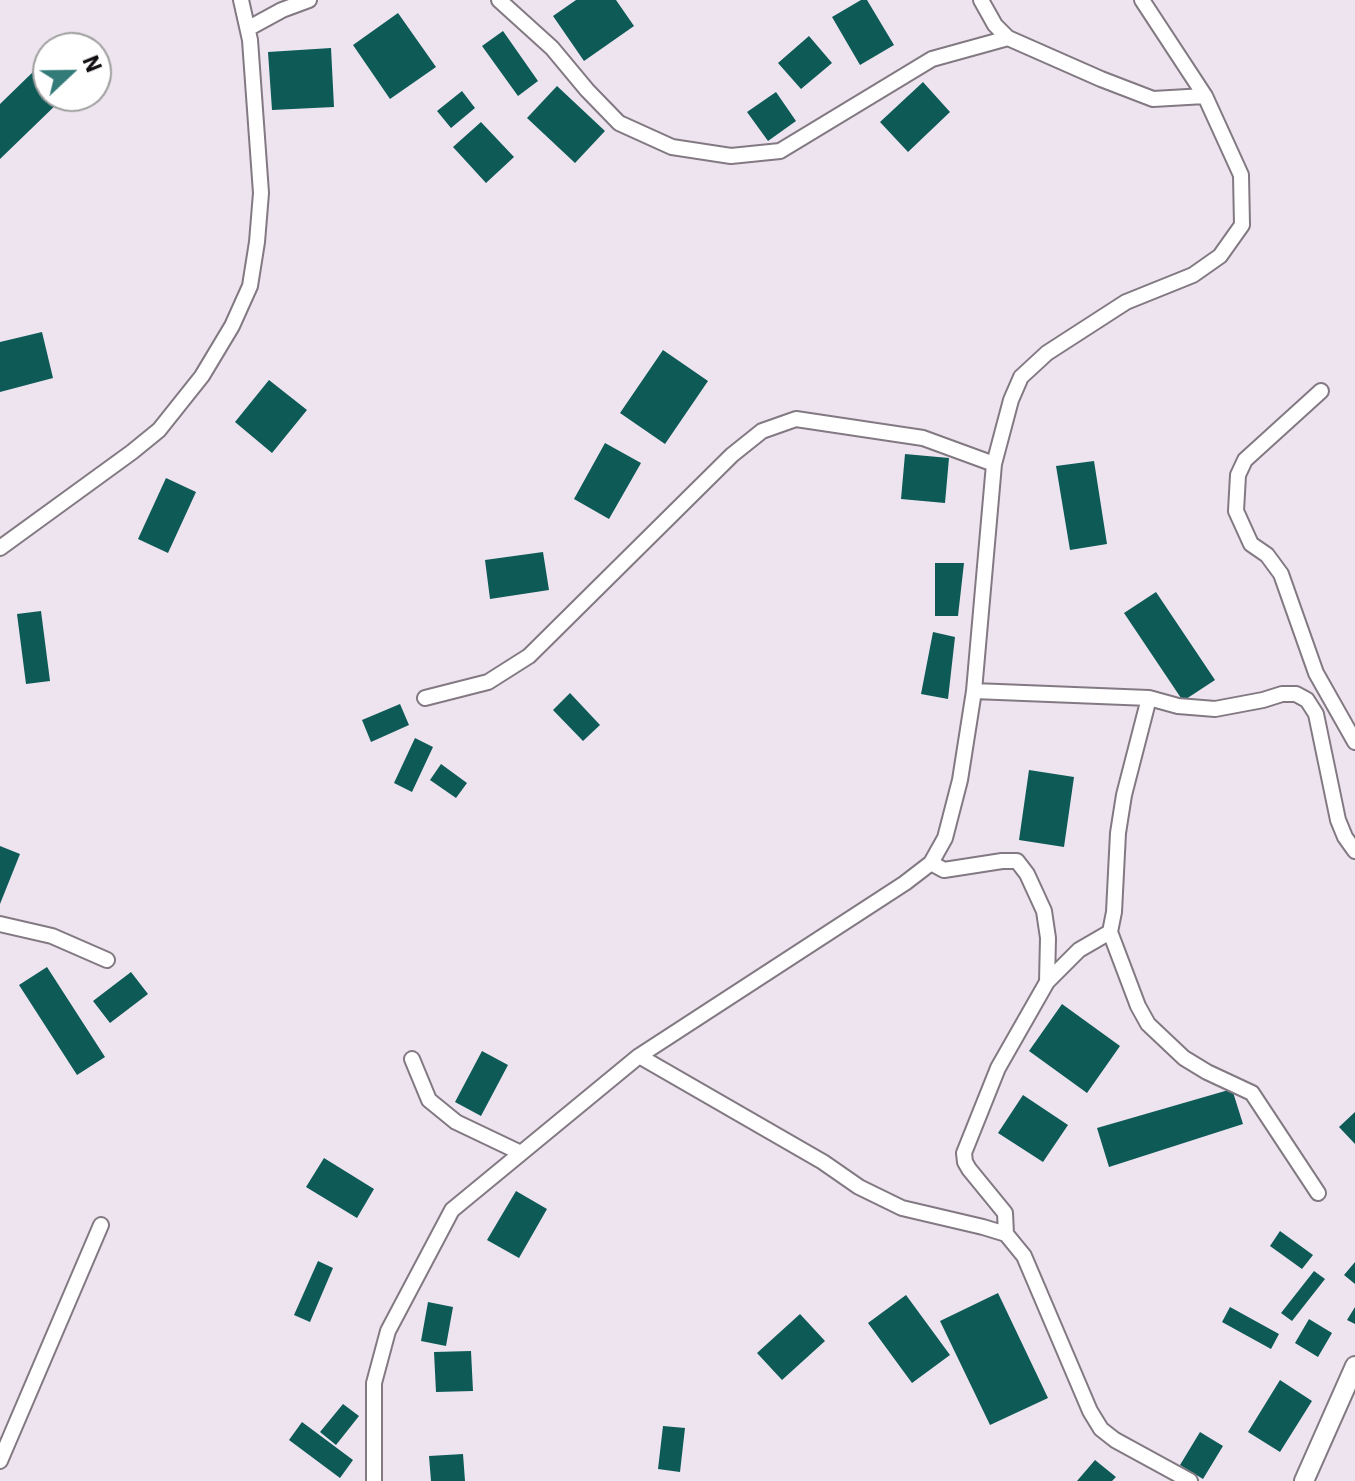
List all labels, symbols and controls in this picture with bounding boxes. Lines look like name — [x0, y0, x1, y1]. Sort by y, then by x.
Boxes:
north arrow — [32, 32, 112, 112]
text: N — [76, 51, 109, 76]

